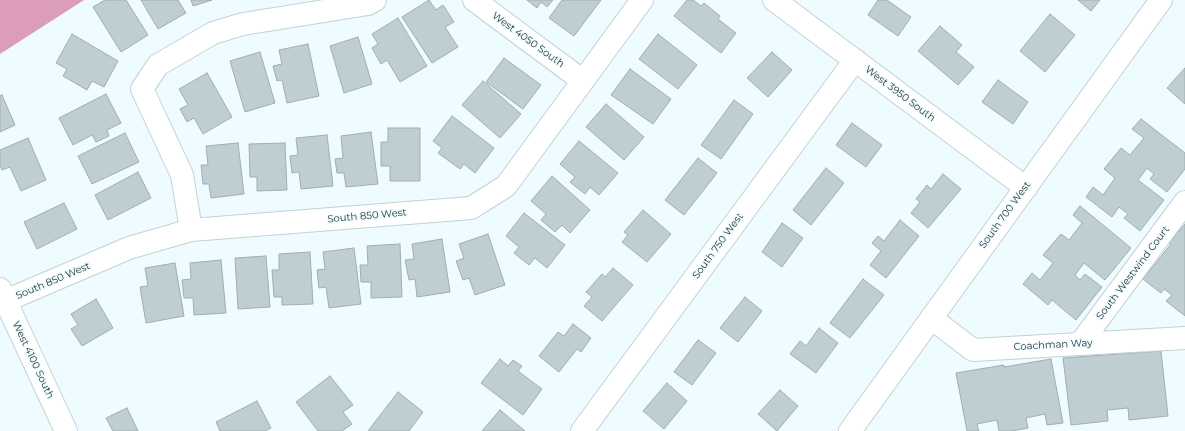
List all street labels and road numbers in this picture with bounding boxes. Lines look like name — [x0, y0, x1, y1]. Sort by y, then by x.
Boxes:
street label: West 4050 South — [490, 10, 566, 70]
street label: West 3950 South — [863, 64, 937, 124]
street label: South 700 West — [977, 179, 1033, 251]
street label: South 850 West — [327, 207, 407, 225]
street label: South 750 West — [690, 211, 746, 281]
street label: South Westwind Court — [1094, 224, 1172, 322]
street label: South 850 West — [14, 260, 92, 302]
street label: West 4100 South — [10, 319, 56, 401]
street label: Coachman Way — [1013, 337, 1093, 353]

